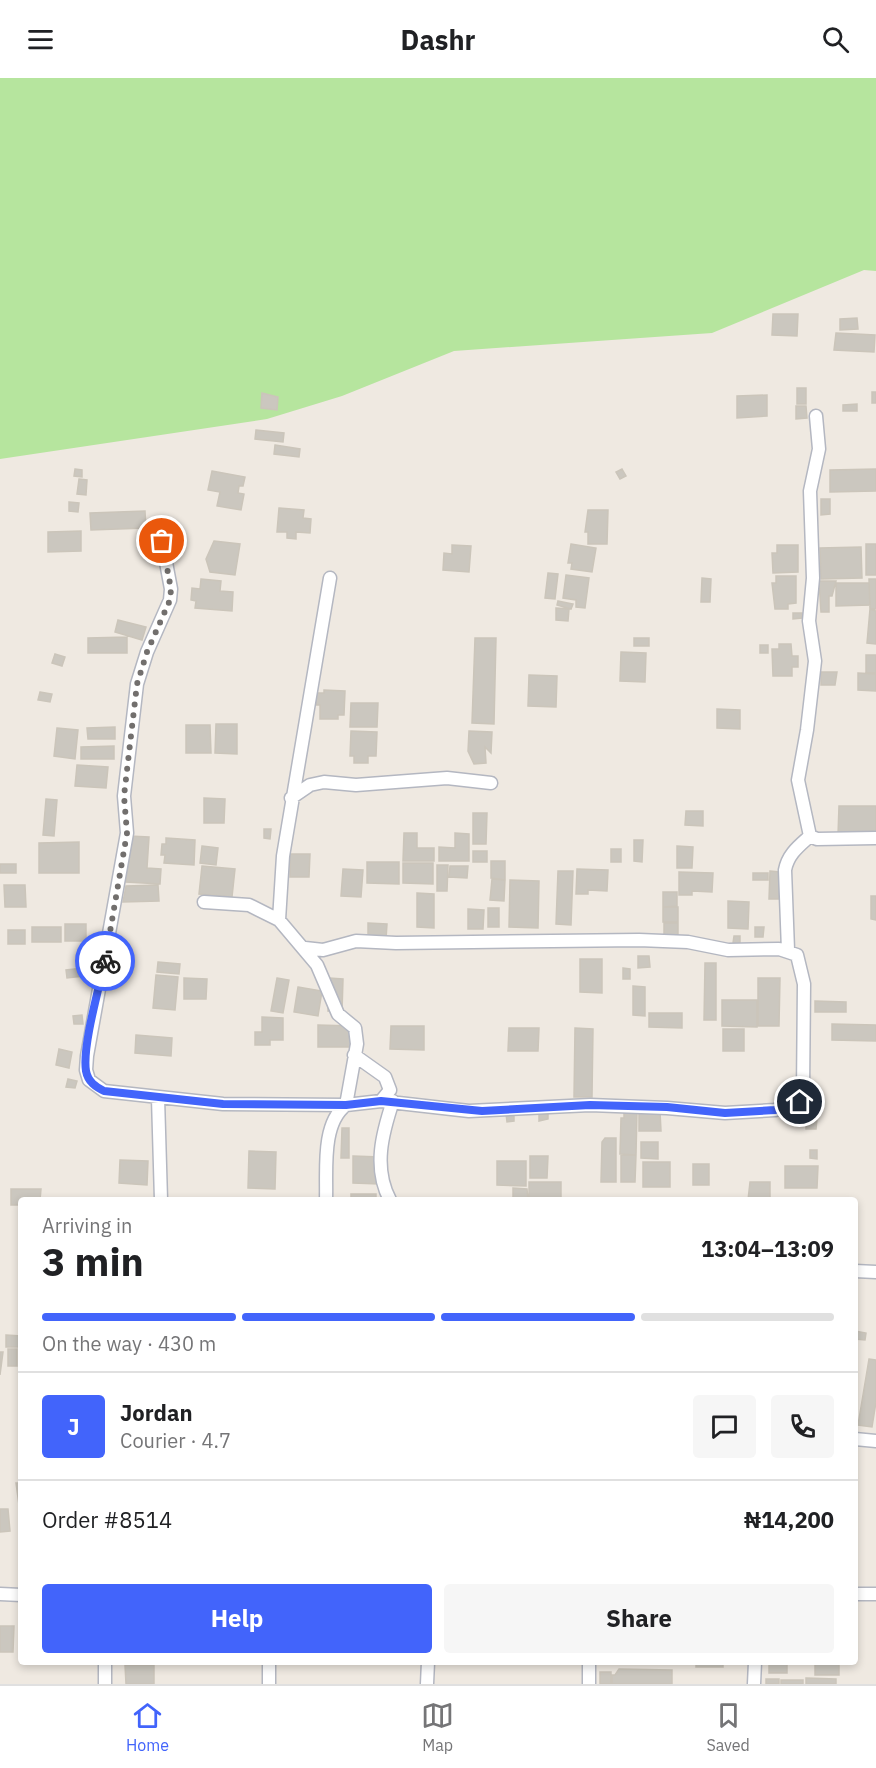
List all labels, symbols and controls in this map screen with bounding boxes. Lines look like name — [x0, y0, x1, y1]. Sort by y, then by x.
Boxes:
text: Dashr — [401, 22, 475, 57]
icon: menu — [24, 23, 57, 56]
icon: search — [819, 23, 852, 56]
pin — [136, 515, 187, 566]
icon: bag — [145, 524, 178, 557]
courier — [75, 931, 135, 991]
icon: bike — [89, 945, 122, 978]
pin — [774, 1076, 825, 1127]
icon: home — [783, 1085, 816, 1118]
text: Arriving in — [42, 1212, 132, 1239]
text: 13:04–13:09 — [701, 1234, 834, 1263]
text: 3 min — [42, 1236, 144, 1287]
text: On the way · 430 m — [42, 1330, 216, 1357]
button: chat — [693, 1395, 756, 1458]
button: phone — [771, 1395, 834, 1458]
text: Jordan — [120, 1398, 193, 1427]
text: J — [67, 1412, 80, 1441]
text: Courier · 4.7 — [120, 1427, 231, 1454]
text: Order #8514 — [42, 1505, 172, 1534]
text: ₦14,200 — [744, 1505, 834, 1534]
button: Help — [42, 1584, 432, 1653]
button: Share — [444, 1584, 834, 1653]
tab: Home — [126, 1699, 169, 1755]
tab: Map — [421, 1699, 454, 1755]
tab: Saved — [706, 1699, 750, 1755]

